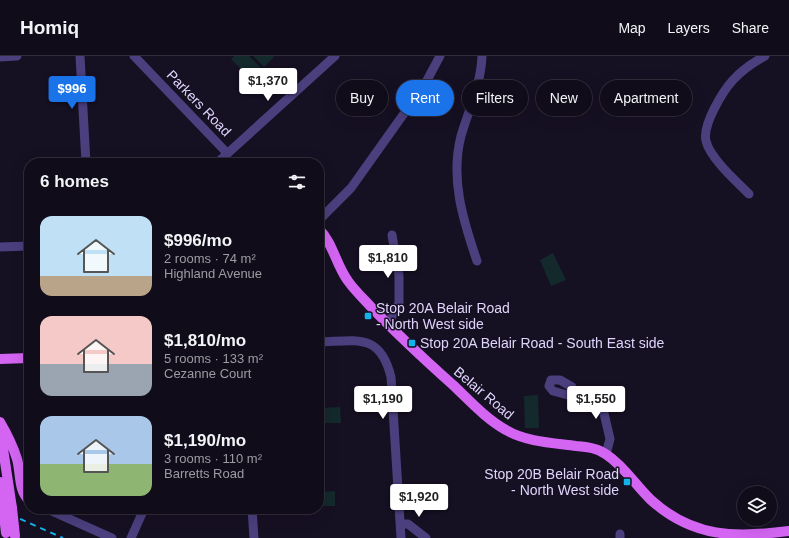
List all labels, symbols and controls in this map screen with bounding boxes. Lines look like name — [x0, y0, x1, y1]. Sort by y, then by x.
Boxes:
text: Homiq — [20, 17, 79, 38]
text: Map — [618, 20, 646, 36]
text: Layers — [668, 20, 710, 36]
text: Share — [732, 20, 769, 36]
street label: Parkers Road — [164, 67, 234, 139]
pin: $1,370 — [235, 68, 301, 102]
text: $1,370 — [248, 73, 288, 88]
pin: $996 — [48, 76, 96, 110]
chip: Buy — [336, 80, 388, 116]
chip: Rent — [396, 80, 454, 116]
chip: Filters — [462, 80, 528, 116]
chip: New — [536, 80, 592, 116]
chip: Apartment — [600, 80, 692, 116]
text: $996 — [58, 81, 86, 96]
icon: filters — [286, 171, 308, 193]
text: 6 homes — [40, 172, 109, 191]
text: $996/mo — [164, 231, 232, 250]
icon: home — [72, 232, 120, 280]
pin: $1,810 — [355, 245, 421, 279]
text: $1,810 — [368, 250, 408, 265]
text: 2 rooms · 74 m² — [164, 251, 256, 266]
text: Highland Avenue — [164, 266, 262, 281]
place label: Stop 20A Belair Road - North West side — [376, 300, 510, 332]
marker: Stop 20A Belair Road - North West side — [363, 311, 373, 321]
text: $1,810/mo — [164, 331, 246, 350]
icon: home — [72, 332, 120, 380]
place label: Stop 20A Belair Road - South East side — [420, 335, 665, 351]
marker: Stop 20A Belair Road - South East side — [407, 338, 417, 348]
text: 5 rooms · 133 m² — [164, 351, 263, 366]
street label: Belair Road — [451, 363, 517, 423]
text: Cezanne Court — [164, 366, 251, 381]
pin: $1,190 — [350, 386, 416, 420]
pin: $1,550 — [563, 386, 629, 420]
text: $1,190 — [363, 391, 403, 406]
text: $1,550 — [576, 391, 616, 406]
text: $1,190/mo — [164, 431, 246, 450]
icon: home — [72, 432, 120, 480]
text: 3 rooms · 110 m² — [164, 451, 262, 466]
text: Barretts Road — [164, 466, 244, 481]
place label: Stop 20B Belair Road - North West side — [484, 466, 619, 498]
marker: Stop 20B Belair Road - North West side — [622, 477, 632, 487]
pin: $1,920 — [386, 484, 452, 518]
map controls — [737, 486, 777, 526]
button: layers — [737, 486, 777, 526]
text: $1,920 — [399, 489, 439, 504]

